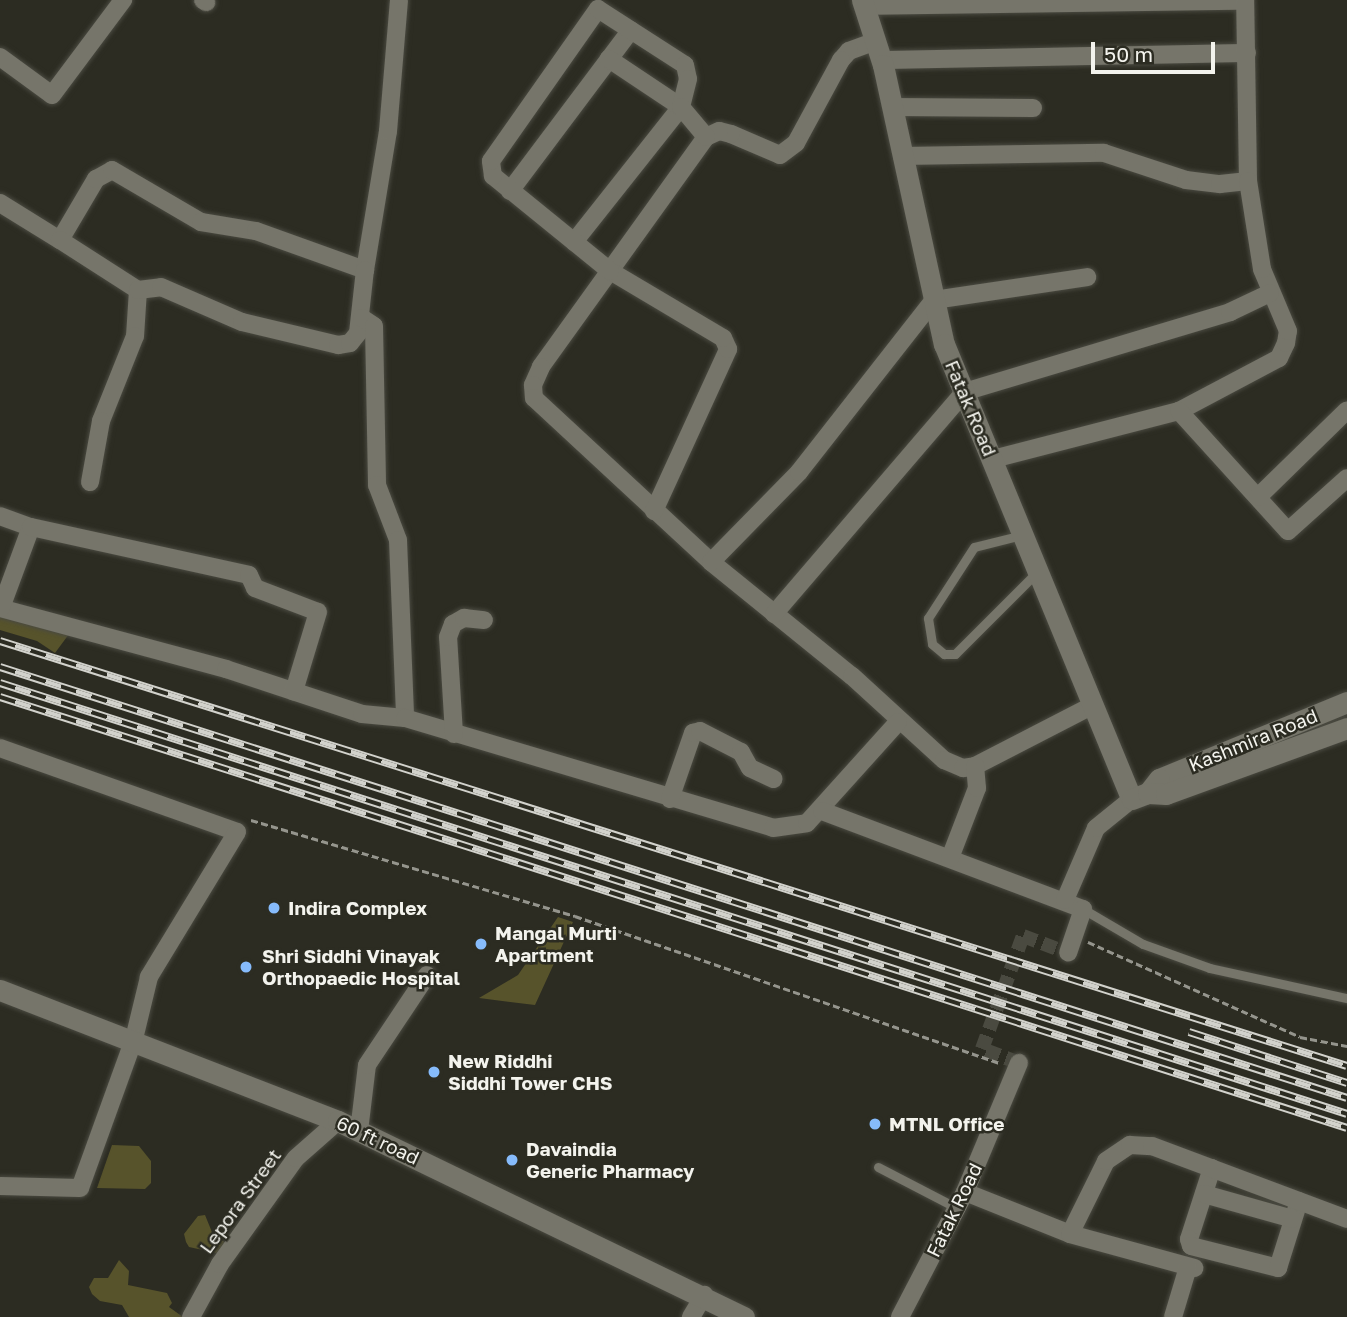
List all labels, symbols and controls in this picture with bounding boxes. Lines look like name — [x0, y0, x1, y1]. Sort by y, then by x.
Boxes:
scale bar — [1095, 28, 1219, 72]
text: 50 m — [1104, 41, 1153, 67]
street label: Fatak Road — [941, 357, 1001, 459]
street label: Kashmira Road — [1185, 704, 1321, 776]
place label: Indira Complex — [288, 897, 427, 919]
marker: Indira Complex — [266, 900, 282, 916]
place label: Mangal Murti Apartment — [495, 922, 617, 966]
marker: Mangal Murti Apartment — [473, 936, 489, 952]
place label: Shri Siddhi Vinayak Orthopaedic Hospital — [262, 945, 460, 989]
marker: Shri Siddhi Vinayak Orthopaedic Hospital — [236, 957, 256, 977]
place label: New Riddhi Siddhi Tower CHS — [448, 1050, 613, 1094]
marker: New Riddhi Siddhi Tower CHS — [426, 1064, 442, 1080]
street label: 60 ft road — [333, 1111, 423, 1169]
place label: MTNL Office — [889, 1113, 1004, 1135]
marker: MTNL Office — [867, 1116, 883, 1132]
place label: Davaindia Generic Pharmacy — [526, 1138, 694, 1182]
street label: Lepora Street — [194, 1144, 286, 1258]
marker: Davaindia Generic Pharmacy — [504, 1152, 520, 1168]
street label: Fatak Road — [921, 1159, 987, 1261]

